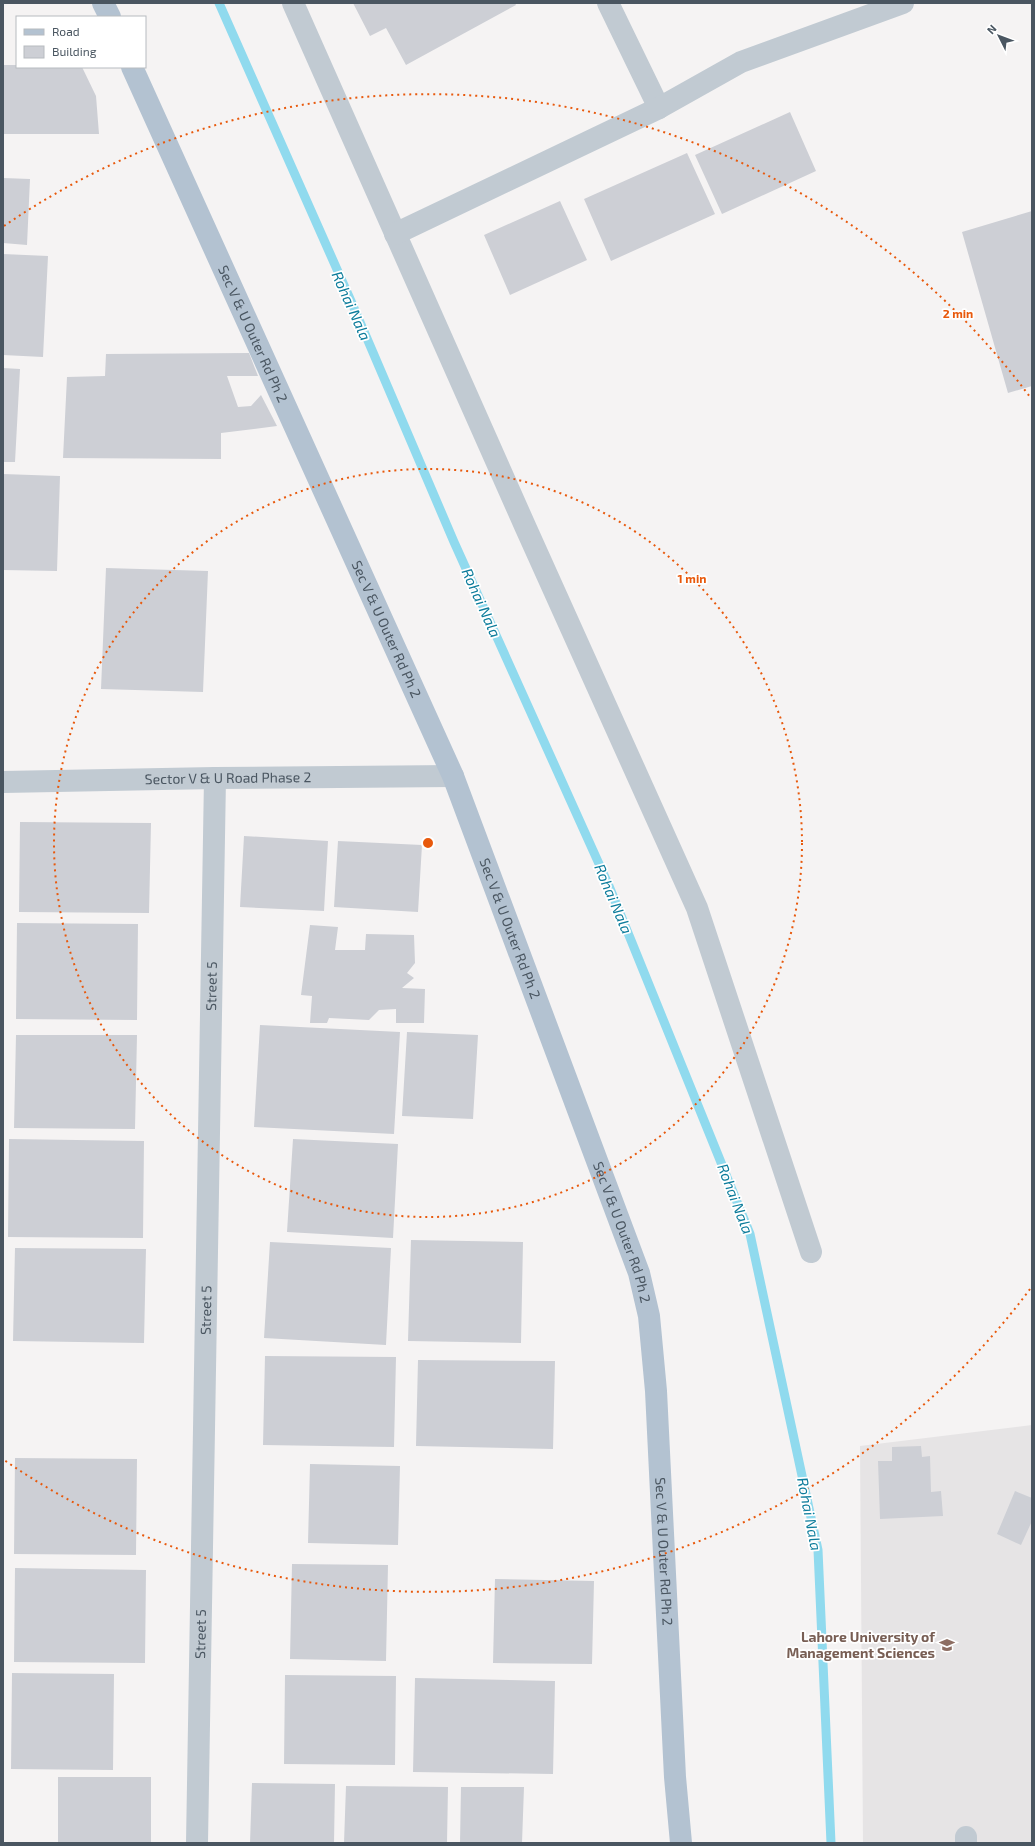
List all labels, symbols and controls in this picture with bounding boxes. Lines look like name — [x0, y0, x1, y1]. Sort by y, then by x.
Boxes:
legend — [16, 16, 146, 68]
north arrow — [979, 16, 1019, 56]
text: N — [984, 22, 999, 36]
text: Road — [52, 24, 80, 38]
text: Building — [52, 44, 97, 58]
street label: Sec V & U Outer Rd Ph 2 — [215, 262, 292, 405]
water label: Rohai Nala — [329, 268, 375, 343]
text: 2 min — [943, 306, 973, 320]
street label: Sec V & U Outer Rd Ph 2 — [349, 558, 425, 700]
water label: Rohai Nala — [459, 565, 505, 640]
text: 1 min — [678, 571, 706, 585]
street label: Sector V & U Road Phase 2 — [145, 768, 311, 787]
centre of rings — [421, 836, 435, 850]
street label: Sec V & U Outer Rd Ph 2 — [476, 856, 545, 1001]
water label: Rohai Nala — [591, 861, 637, 936]
street label: Street 5 — [202, 961, 220, 1011]
street label: Sec V & U Outer Rd Ph 2 — [590, 1159, 655, 1305]
water label: Rohai Nala — [714, 1161, 758, 1236]
street label: Street 5 — [197, 1285, 214, 1335]
water label: Rohai Nala — [794, 1476, 826, 1552]
street label: Sec V & U Outer Rd Ph 2 — [652, 1477, 677, 1626]
street label: Street 5 — [191, 1609, 209, 1659]
place label: Lahore University of Management Sciences — [787, 1628, 935, 1661]
school or university icon: Lahore University of Management Sciences — [938, 1636, 956, 1654]

